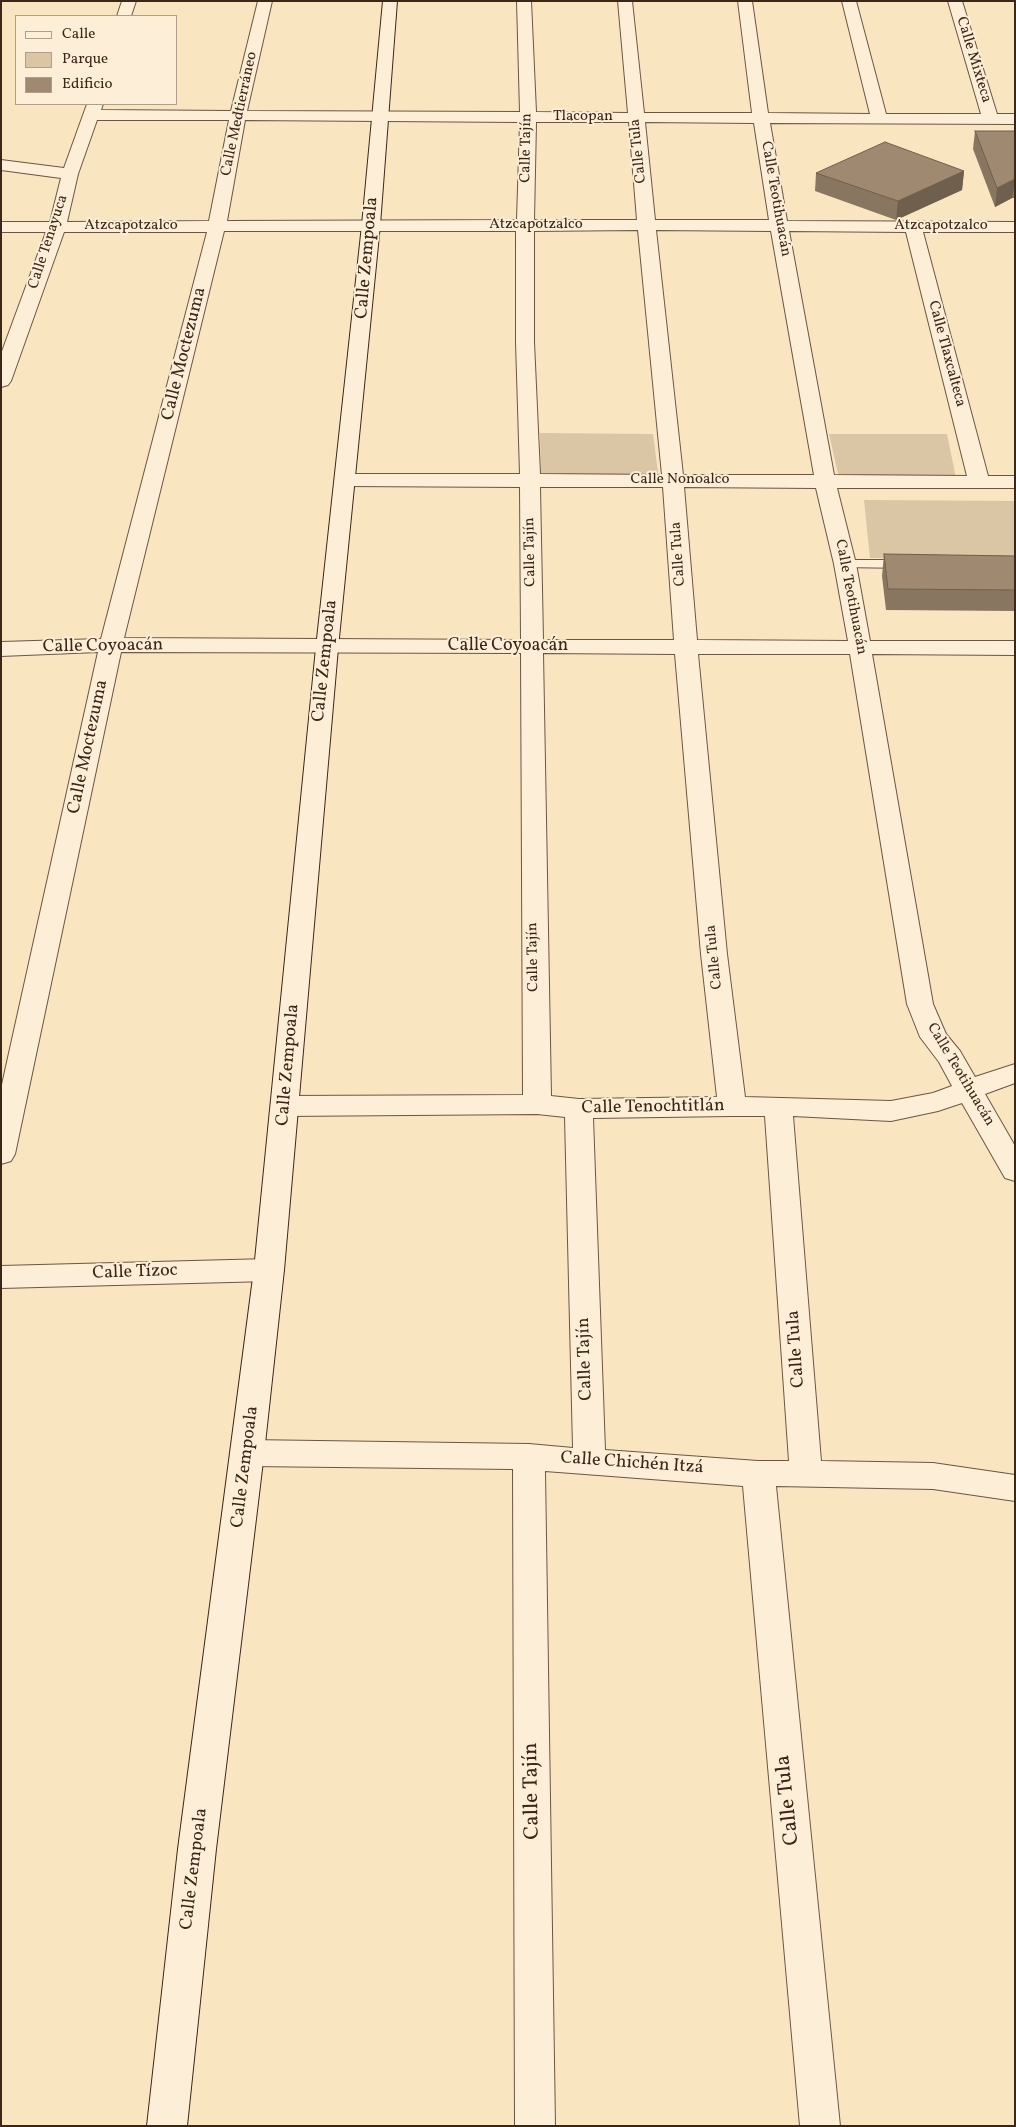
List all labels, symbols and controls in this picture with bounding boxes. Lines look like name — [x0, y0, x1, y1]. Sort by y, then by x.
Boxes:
legend — [15, 15, 178, 105]
street label: Calle Mixteca — [951, 15, 995, 105]
text: Calle — [62, 24, 95, 45]
text: Parque — [62, 49, 108, 70]
street label: Calle Medtierráneo — [218, 50, 262, 178]
text: Edificio — [62, 74, 113, 95]
street label: Tlacopan — [553, 108, 613, 126]
street label: Calle Tajín — [517, 113, 537, 183]
street label: Calle Tula — [627, 118, 651, 184]
street label: Calle Teotihuacán — [756, 140, 794, 258]
street label: Calle Tenayuca — [25, 193, 73, 291]
street label: Calle Zempoala — [352, 196, 384, 320]
street label: Atzcapotzalco — [489, 216, 583, 234]
street label: Atzcapotzalco — [84, 217, 178, 235]
street label: Atzcapotzalco — [894, 217, 988, 235]
street label: Calle Moctezuma — [158, 285, 212, 423]
street label: Calle Tlaxcalteca — [923, 299, 969, 409]
street label: Calle Nonoalco — [630, 471, 730, 489]
street label: Calle Tajín — [521, 517, 541, 587]
street label: Calle Tula — [668, 521, 690, 587]
street label: Calle Teotihuacán — [830, 538, 870, 656]
street label: Calle Zempoala — [309, 599, 343, 723]
street label: Calle Coyoacán — [43, 635, 163, 659]
street label: Calle Coyoacán — [448, 636, 568, 658]
street label: Calle Moctezuma — [64, 678, 114, 816]
street label: Calle Tajín — [524, 922, 544, 992]
street label: Calle Tula — [703, 924, 727, 990]
street label: Calle Zempoala — [273, 1003, 305, 1127]
street label: Calle Teotihuacán — [922, 1020, 998, 1130]
street label: Calle Tenochtitlán — [581, 1096, 725, 1120]
street label: Calle Tízoc — [92, 1261, 178, 1285]
street label: Calle Tula — [784, 1309, 810, 1389]
street label: Calle Tajín — [574, 1317, 598, 1401]
street label: Calle Zempoala — [228, 1405, 264, 1529]
street label: Calle Chichén Itzá — [560, 1448, 704, 1480]
street label: Calle Tajín — [520, 1742, 546, 1840]
street label: Calle Tula — [772, 1754, 806, 1846]
street label: Calle Zempoala — [177, 1807, 213, 1931]

